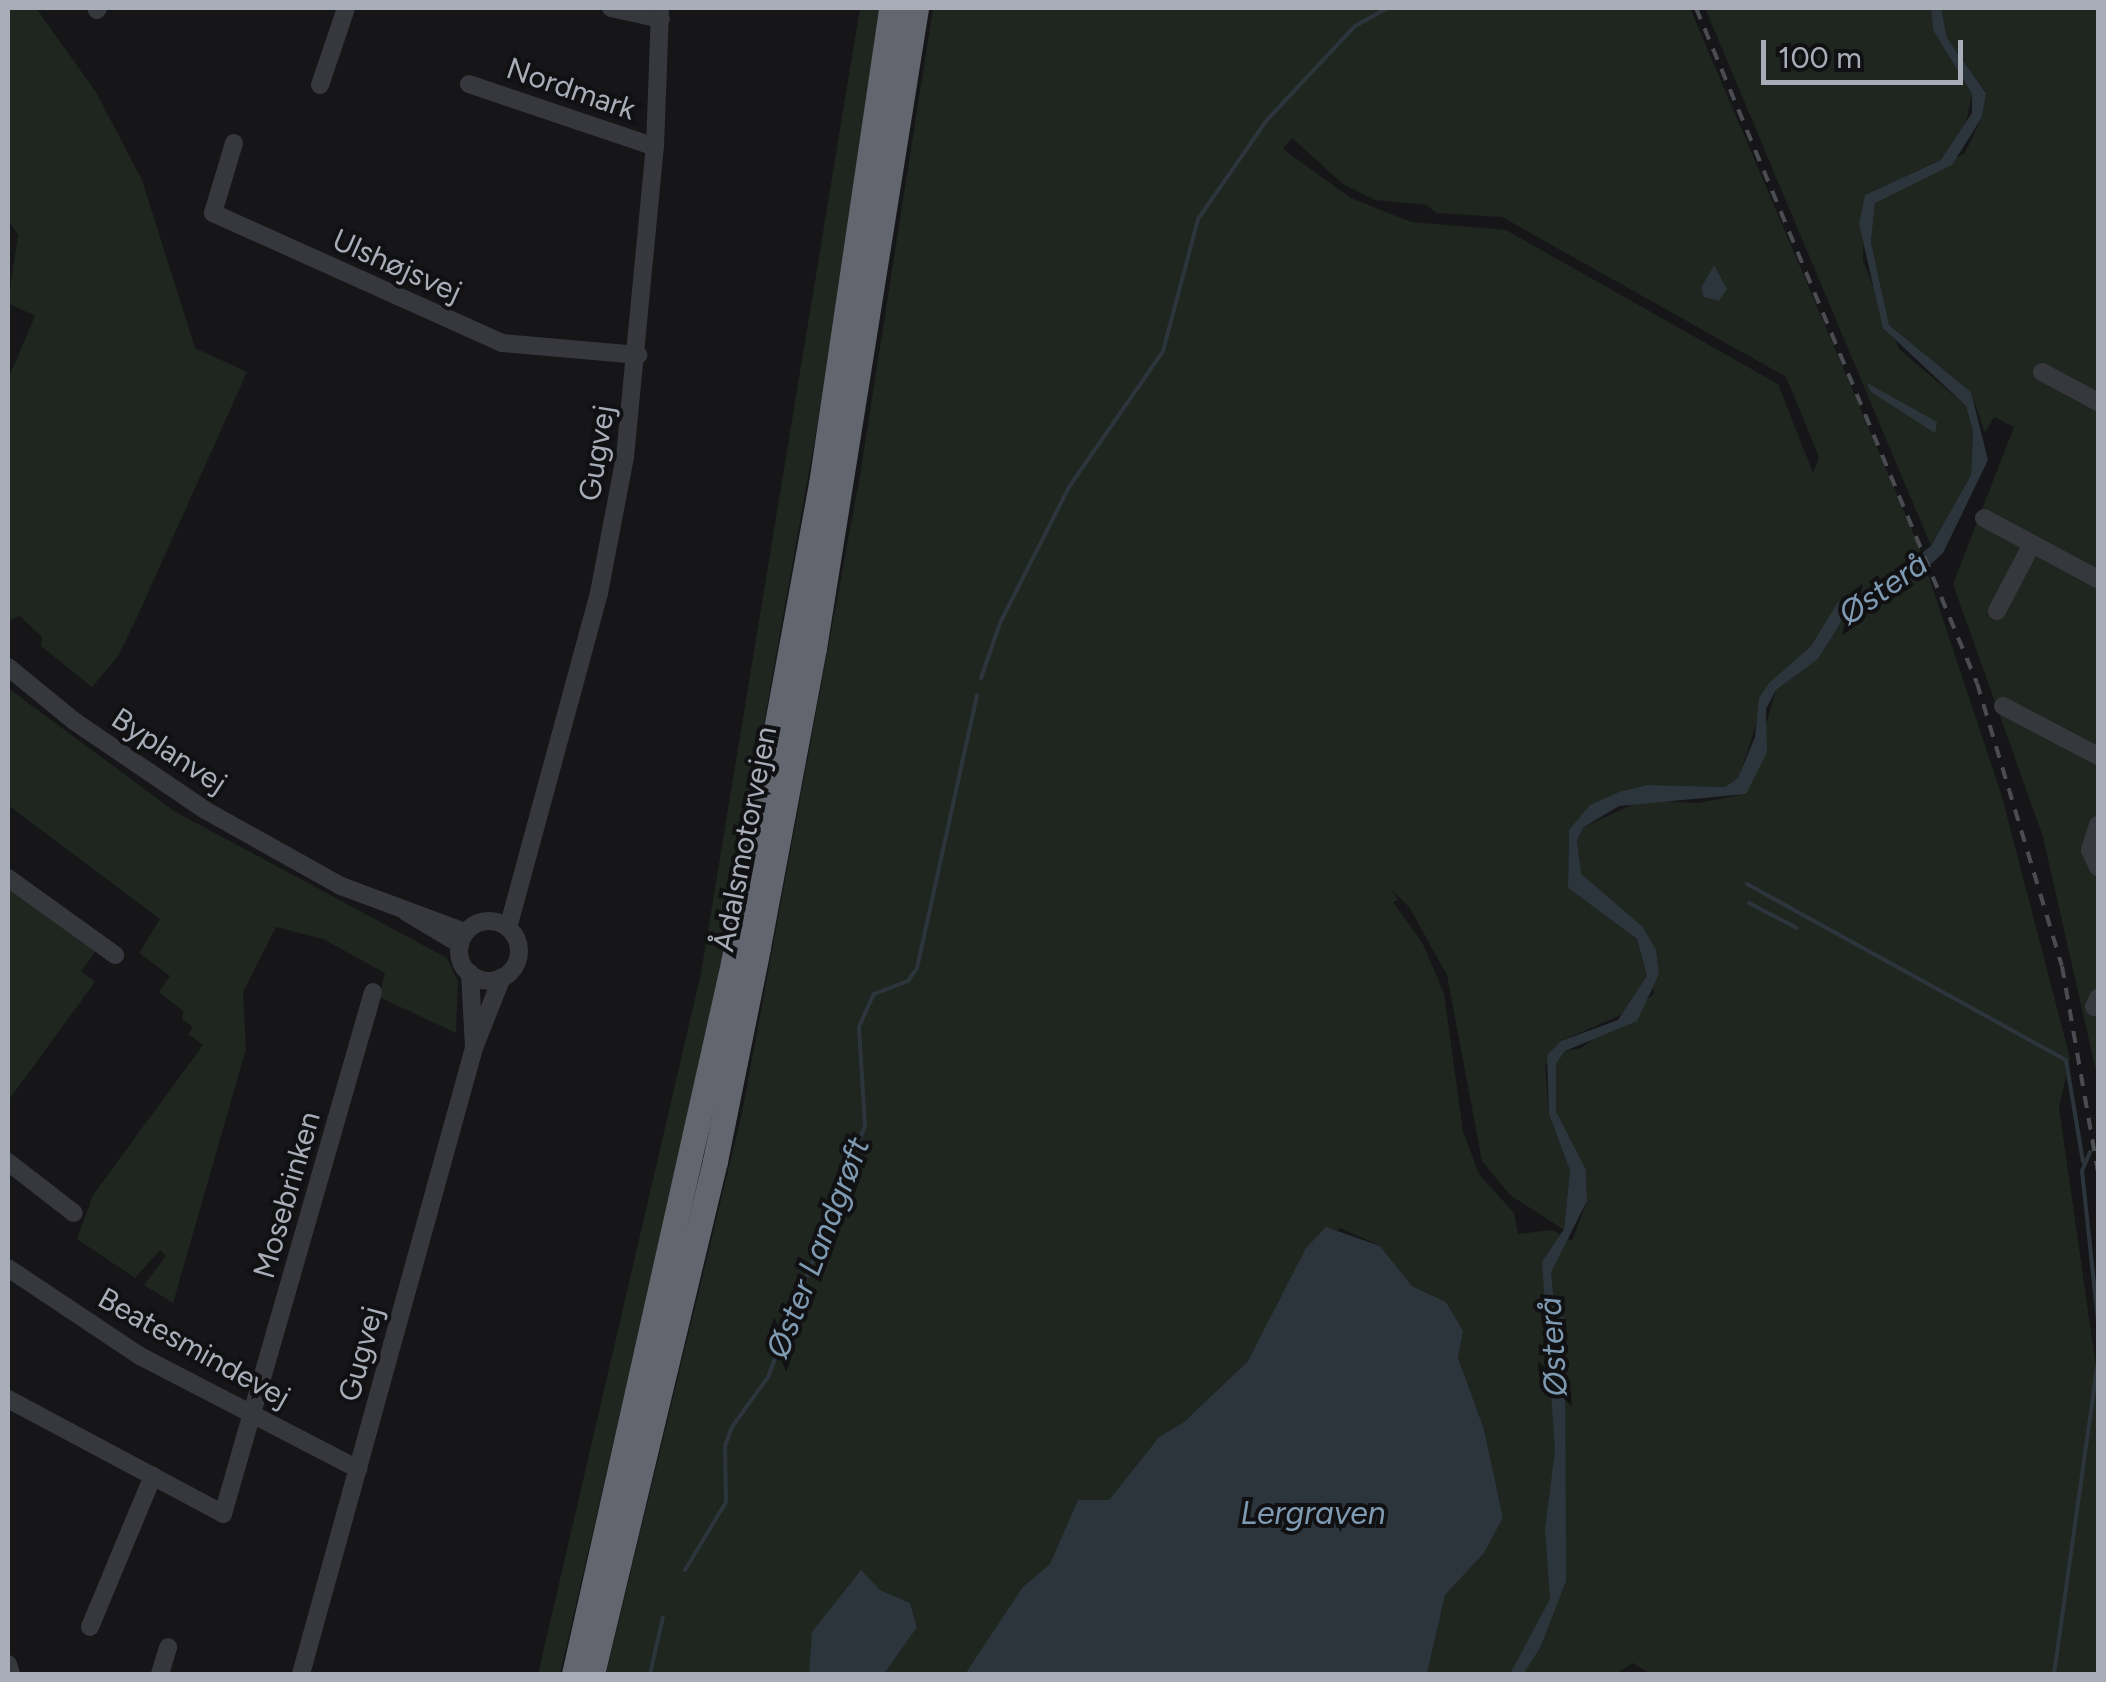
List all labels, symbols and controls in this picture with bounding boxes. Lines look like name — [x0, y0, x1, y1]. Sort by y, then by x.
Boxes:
scale bar — [1766, 20, 1968, 82]
text: 100 m — [1778, 39, 1862, 76]
street label: Nordmark — [502, 50, 640, 128]
street label: Ulshøjsvej — [327, 222, 467, 310]
street label: Gugvej — [572, 402, 622, 504]
water label: Østerå — [1831, 545, 1935, 633]
street label: Byplanvej — [105, 701, 233, 801]
street label: Ådalsmotorvejen — [706, 724, 784, 954]
street label: Mosebrinken — [246, 1107, 328, 1283]
water label: Øster Landgrøft — [758, 1132, 878, 1364]
street label: Beatesmindevej — [92, 1280, 296, 1416]
water label: Østerå — [1530, 1296, 1576, 1398]
street label: Gugvej — [331, 1303, 391, 1405]
water label: Lergraven — [1240, 1494, 1386, 1532]

